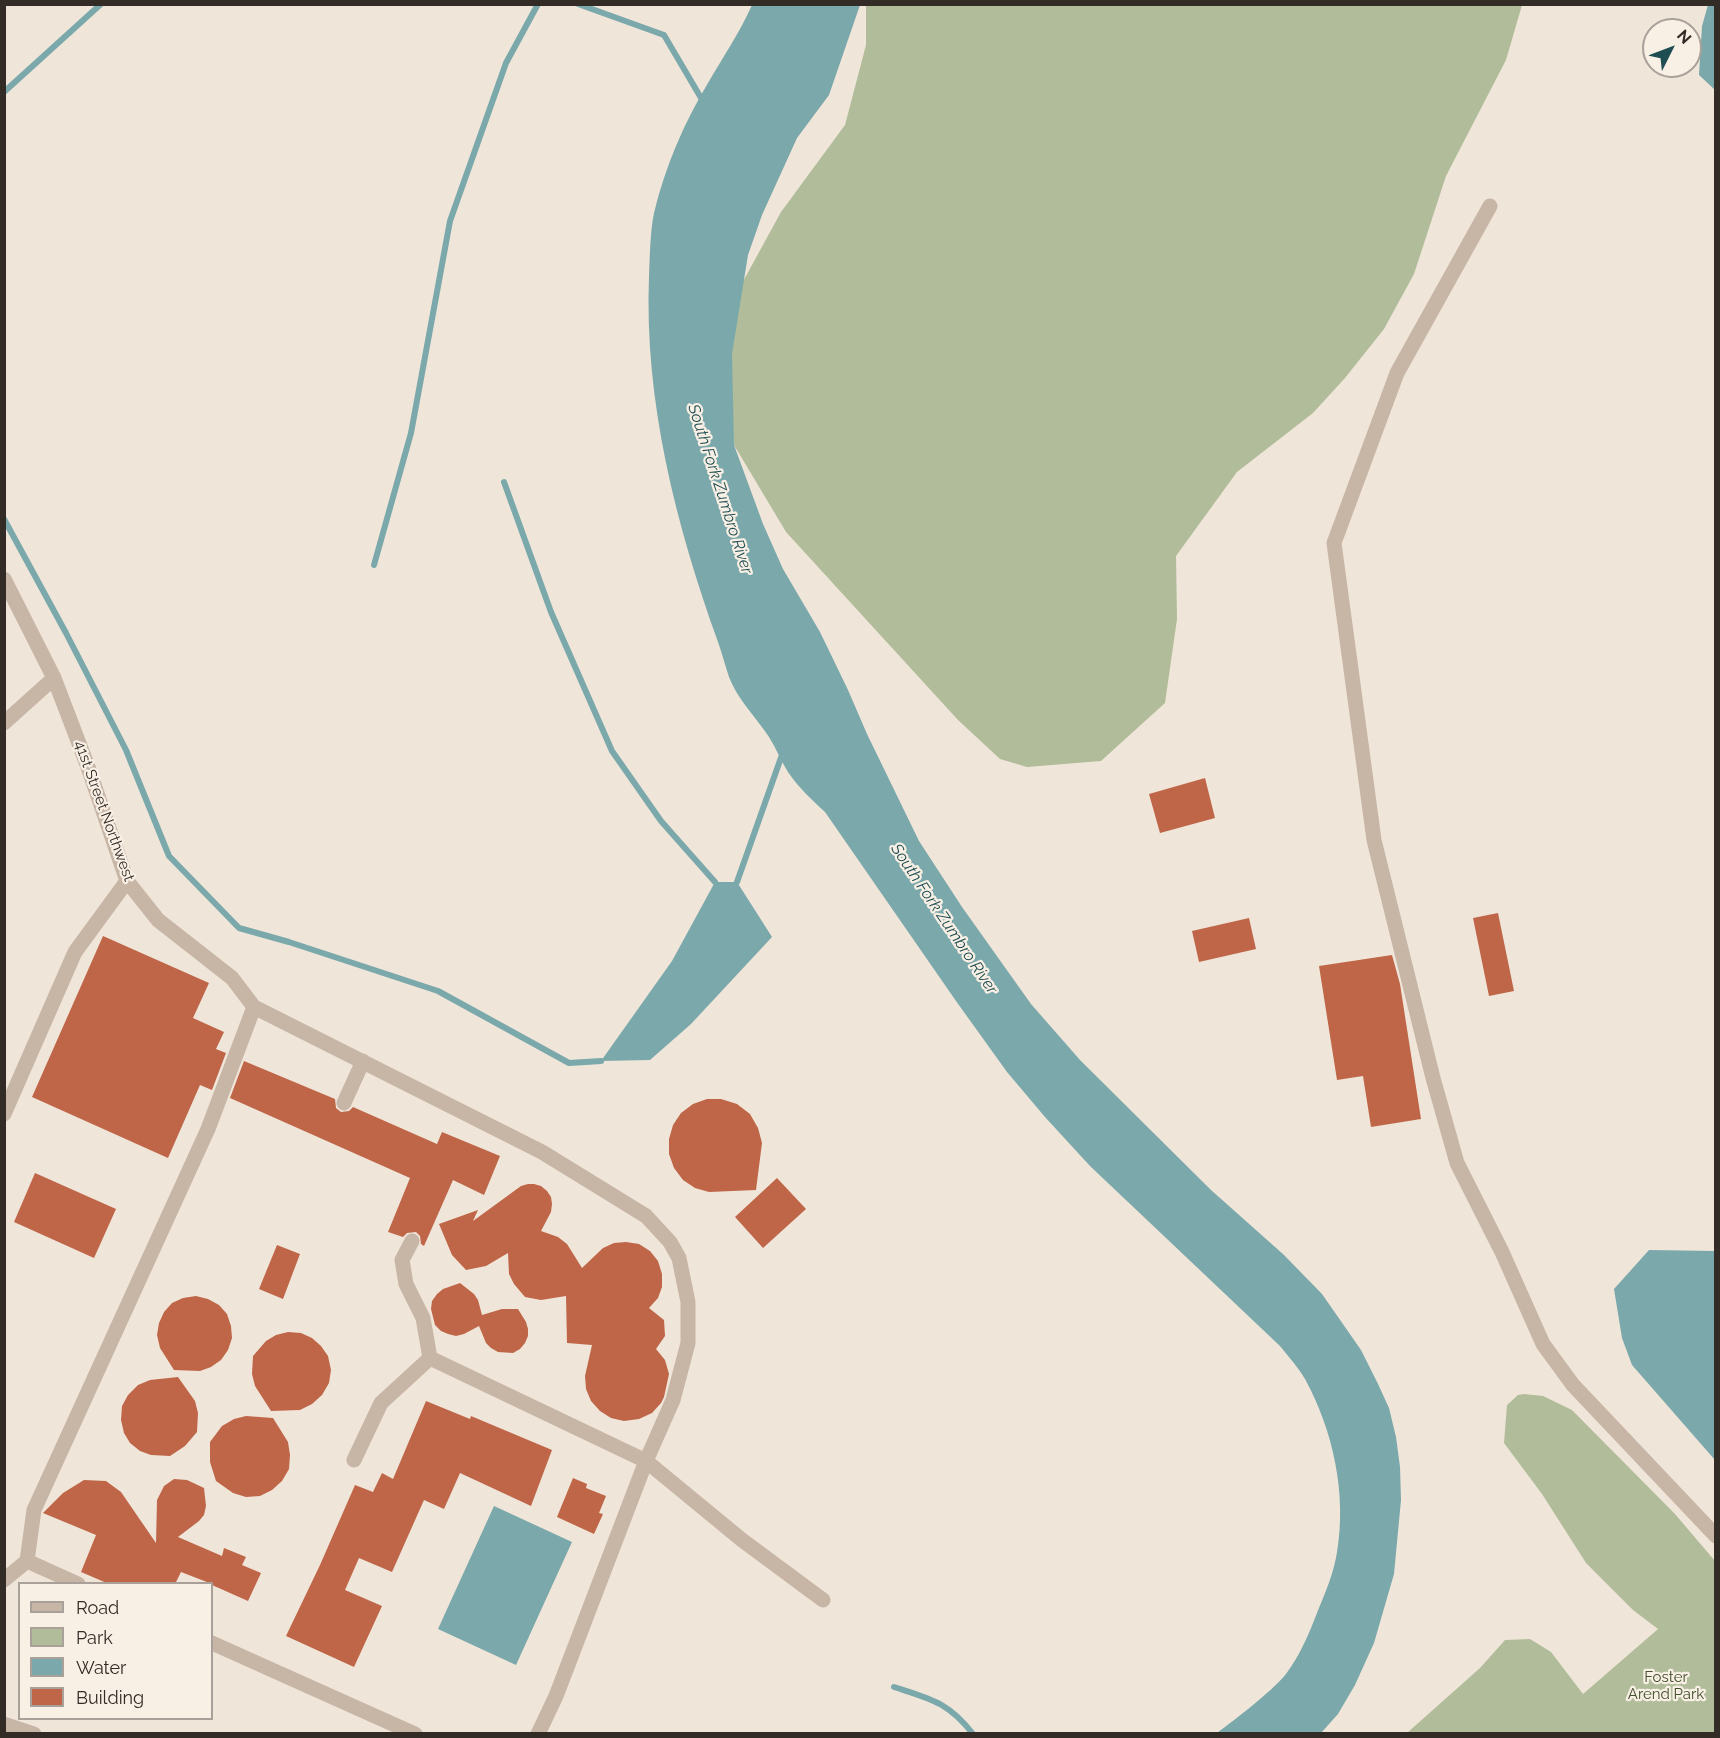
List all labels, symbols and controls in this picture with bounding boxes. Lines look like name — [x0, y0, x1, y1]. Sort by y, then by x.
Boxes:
north arrow — [1642, 18, 1702, 78]
text: N — [1673, 26, 1695, 48]
water label: South Fork Zumbro River — [684, 402, 756, 576]
street label: 41st Street Northwest — [70, 738, 138, 884]
water label: South Fork Zumbro River — [887, 840, 1001, 998]
legend — [18, 1582, 213, 1720]
text: Road — [76, 1597, 119, 1618]
text: Park — [76, 1627, 113, 1648]
text: Water — [76, 1657, 126, 1678]
park label: Foster Arend Park — [1628, 1668, 1704, 1703]
text: Building — [76, 1687, 144, 1708]

